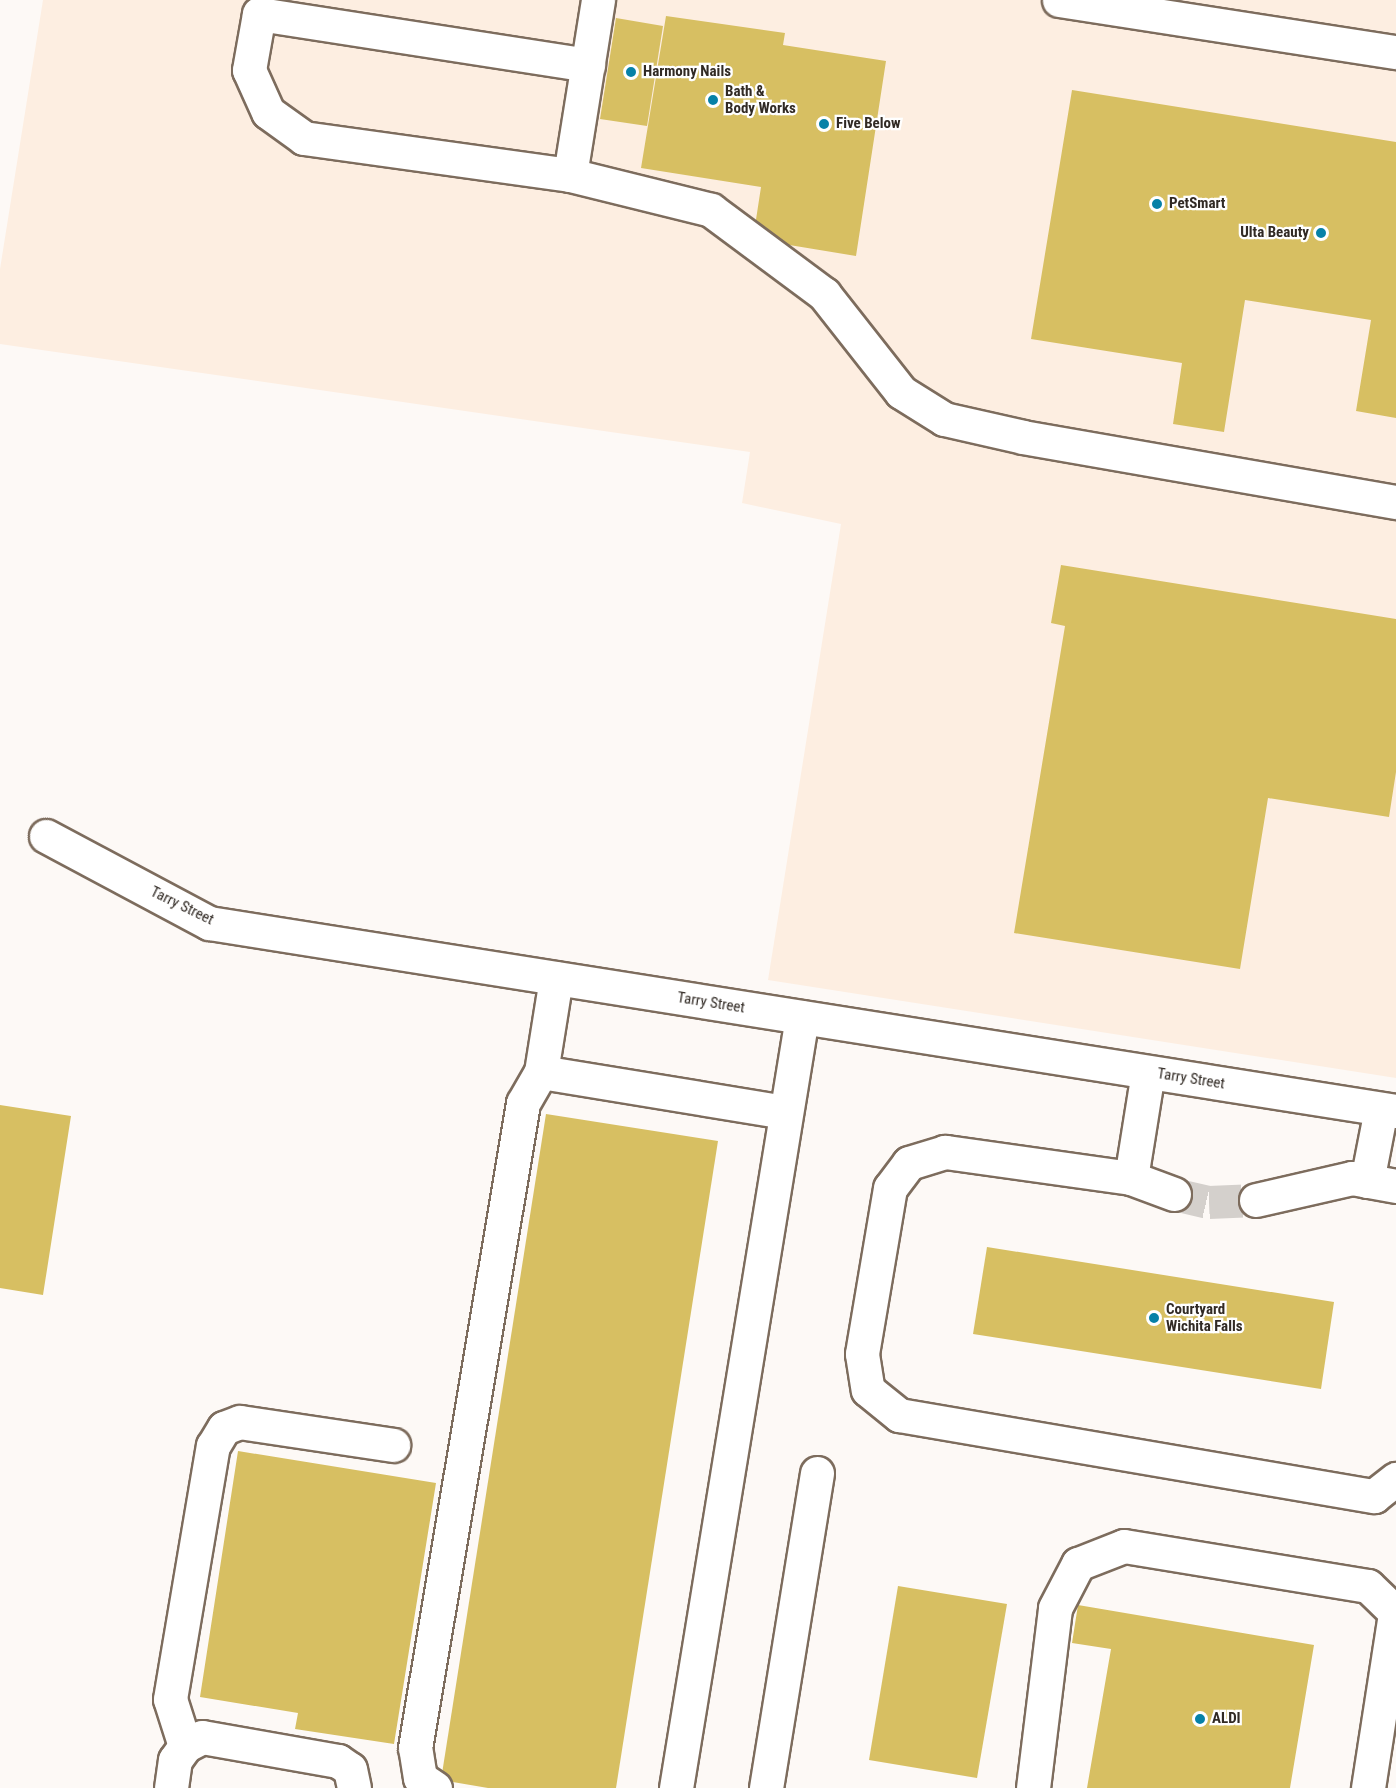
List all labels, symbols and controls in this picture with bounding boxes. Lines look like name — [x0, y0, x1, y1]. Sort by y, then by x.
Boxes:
place label: Harmony Nails — [643, 63, 731, 81]
marker: Harmony Nails — [624, 65, 638, 79]
place label: Bath & Body Works — [725, 82, 796, 117]
marker: Bath & Body Works — [706, 93, 720, 107]
place label: Five Below — [836, 115, 901, 133]
marker: Five Below — [817, 117, 831, 131]
place label: PetSmart — [1169, 195, 1225, 213]
marker: PetSmart — [1150, 197, 1164, 211]
place label: Ulta Beauty — [1240, 224, 1309, 242]
marker: Ulta Beauty — [1314, 226, 1328, 240]
street label: Tarry Street — [147, 883, 217, 929]
street label: Tarry Street — [676, 989, 746, 1017]
street label: Tarry Street — [1156, 1065, 1226, 1093]
place label: Courtyard Wichita Falls — [1166, 1300, 1243, 1335]
marker: Courtyard Wichita Falls — [1147, 1311, 1161, 1325]
place label: ALDI — [1212, 1710, 1241, 1728]
marker: ALDI — [1193, 1712, 1207, 1726]

